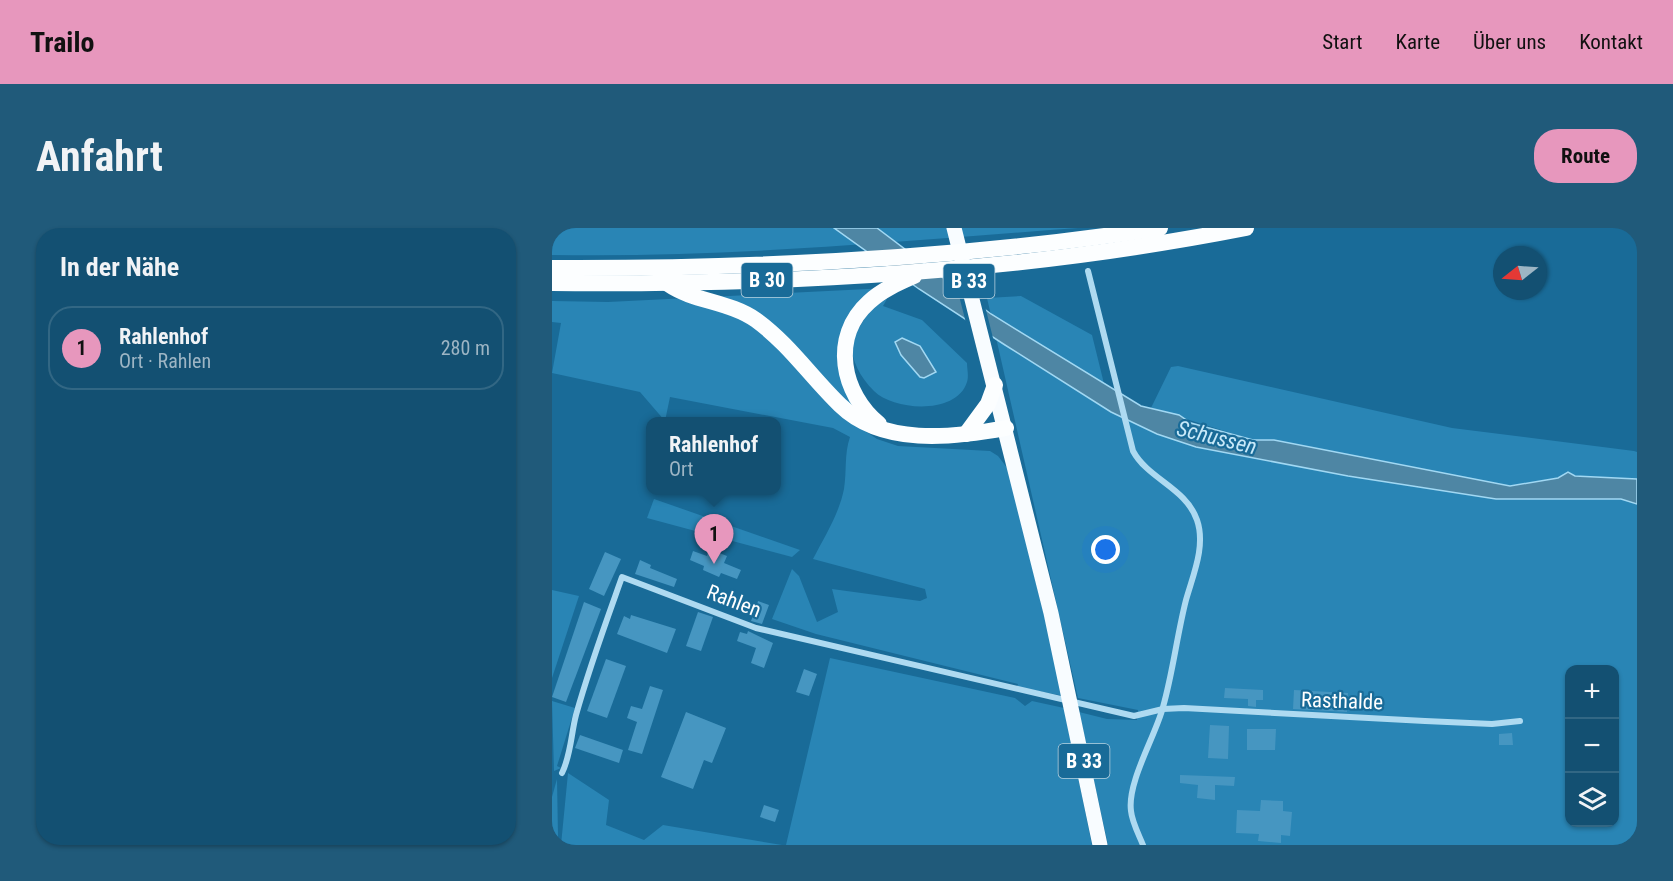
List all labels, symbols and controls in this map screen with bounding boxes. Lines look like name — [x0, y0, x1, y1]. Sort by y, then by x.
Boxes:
text: Trailo — [30, 26, 94, 59]
text: Start — [1322, 30, 1363, 54]
text: Karte — [1396, 30, 1440, 54]
text: Über uns — [1473, 30, 1546, 54]
text: Kontakt — [1579, 30, 1643, 54]
button: Route — [1534, 129, 1637, 183]
text: Anfahrt — [36, 132, 163, 181]
north arrow — [1493, 246, 1547, 300]
text: In der Nähe — [60, 252, 179, 282]
road number: B 30 — [742, 263, 792, 297]
road number: B 33 — [944, 264, 994, 298]
text: Rahlenhof — [119, 324, 208, 349]
text: 1 — [76, 336, 87, 360]
text: 280 m — [441, 336, 490, 360]
text: Ort · Rahlen — [119, 349, 211, 373]
water label: Schussen — [1174, 416, 1259, 459]
popup — [646, 417, 781, 495]
text: Rahlenhof — [669, 432, 758, 457]
text: Ort — [669, 457, 693, 481]
pin: 1 — [694, 514, 734, 564]
your location — [1091, 535, 1120, 564]
street label: Rahlen — [703, 580, 765, 622]
map controls — [1565, 665, 1619, 827]
button: + — [1565, 665, 1619, 719]
street label: Rasthalde — [1300, 688, 1384, 714]
button: − — [1565, 719, 1619, 773]
road number: B 33 — [1058, 744, 1110, 778]
button: layers — [1565, 773, 1619, 827]

